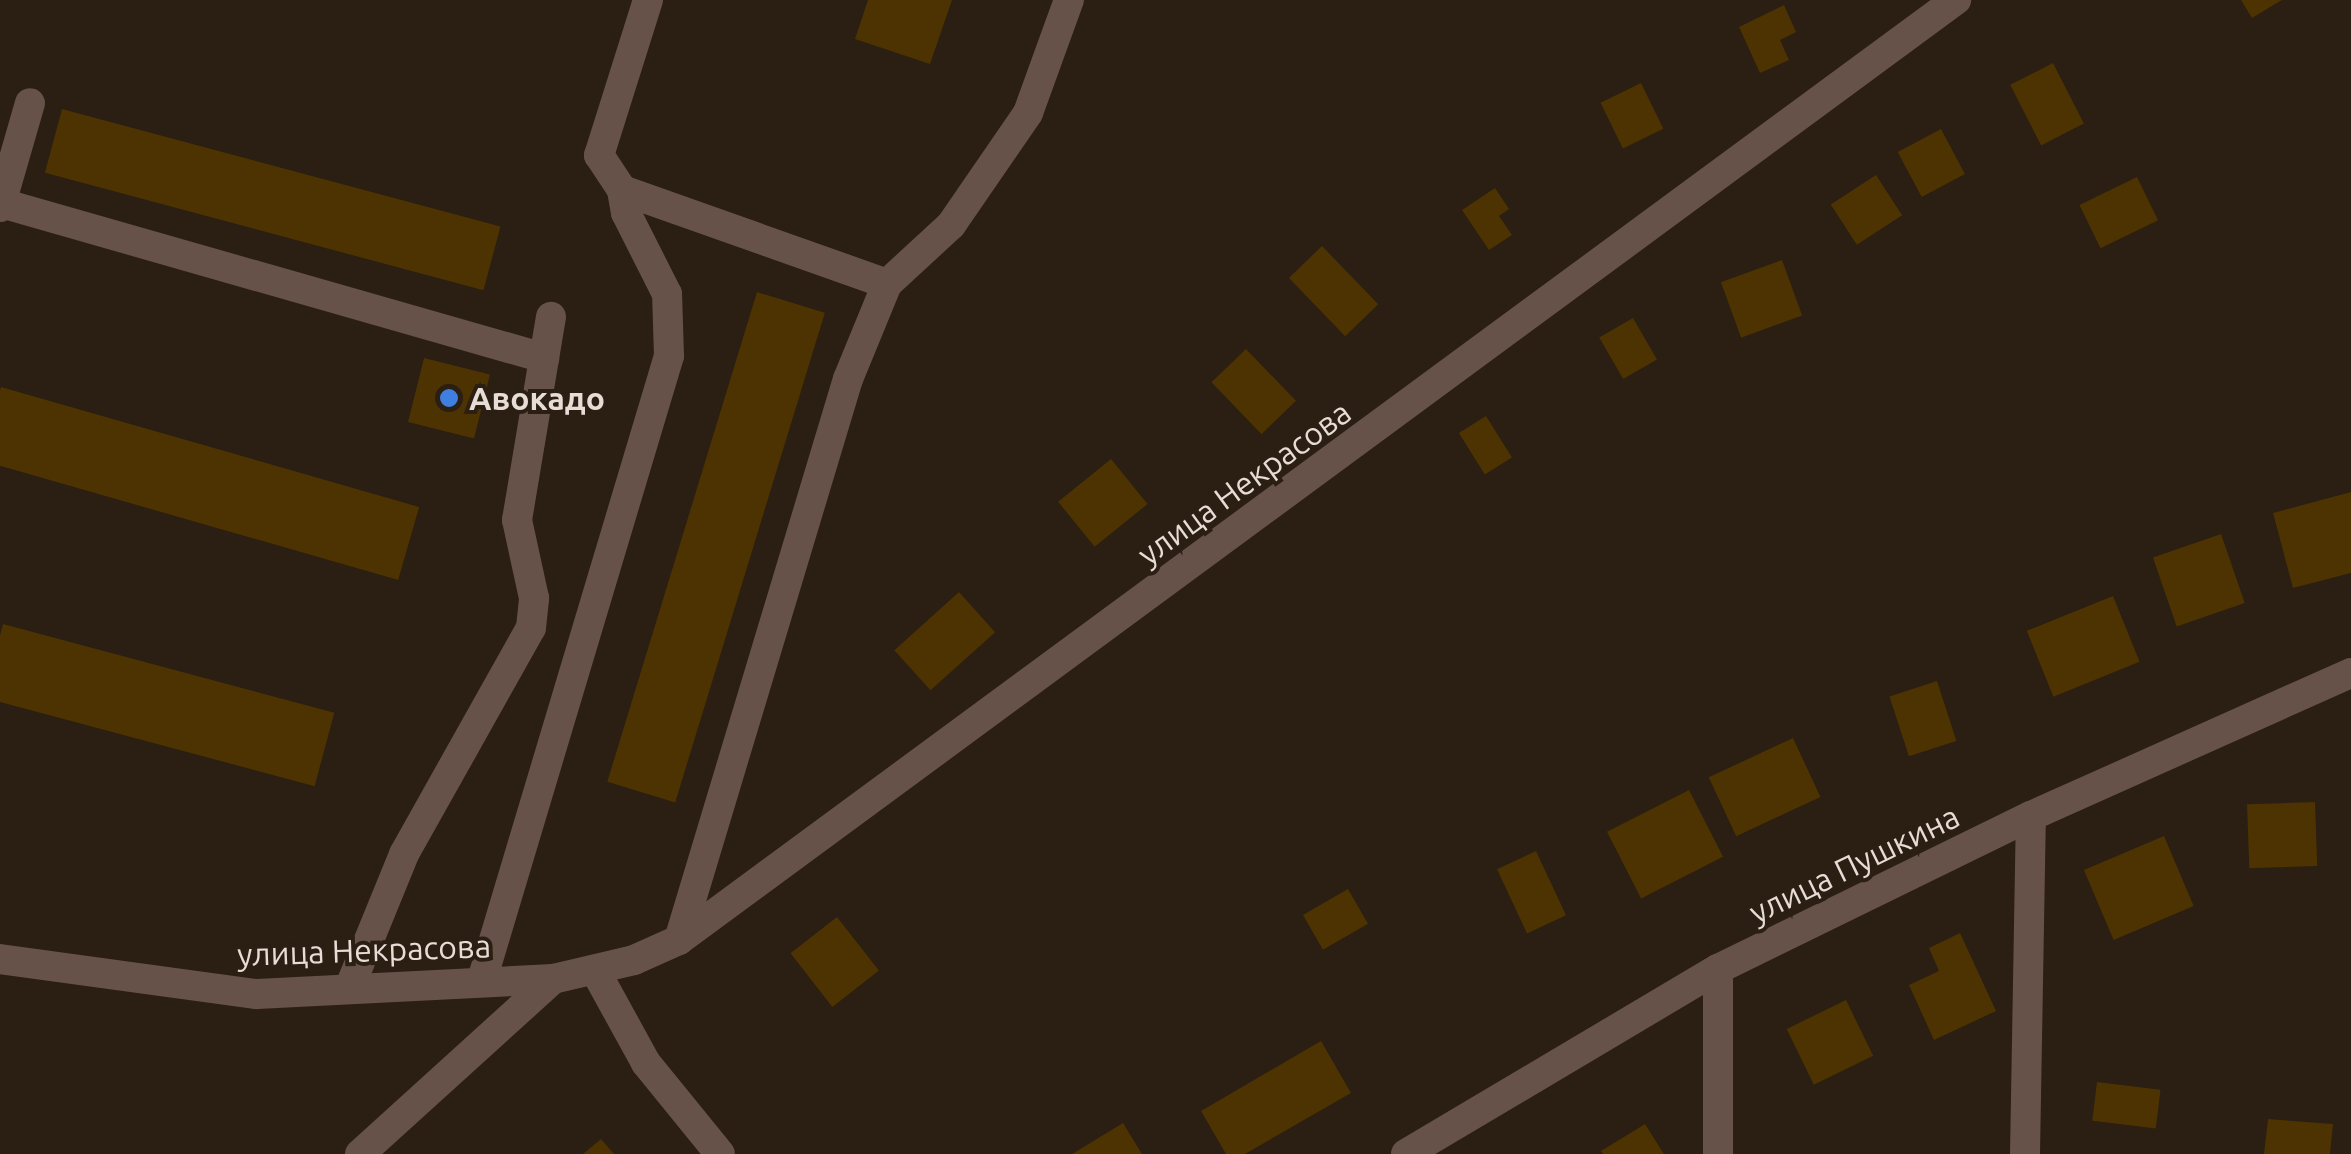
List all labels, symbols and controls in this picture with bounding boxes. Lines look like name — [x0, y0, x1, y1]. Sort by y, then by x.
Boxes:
place label: Авокадо — [469, 379, 605, 417]
marker: Авокадо — [438, 387, 460, 409]
street label: улица Некрасова — [1130, 393, 1358, 573]
street label: улица Пушкина — [1743, 797, 1965, 931]
street label: улица Некрасова — [236, 926, 492, 974]

